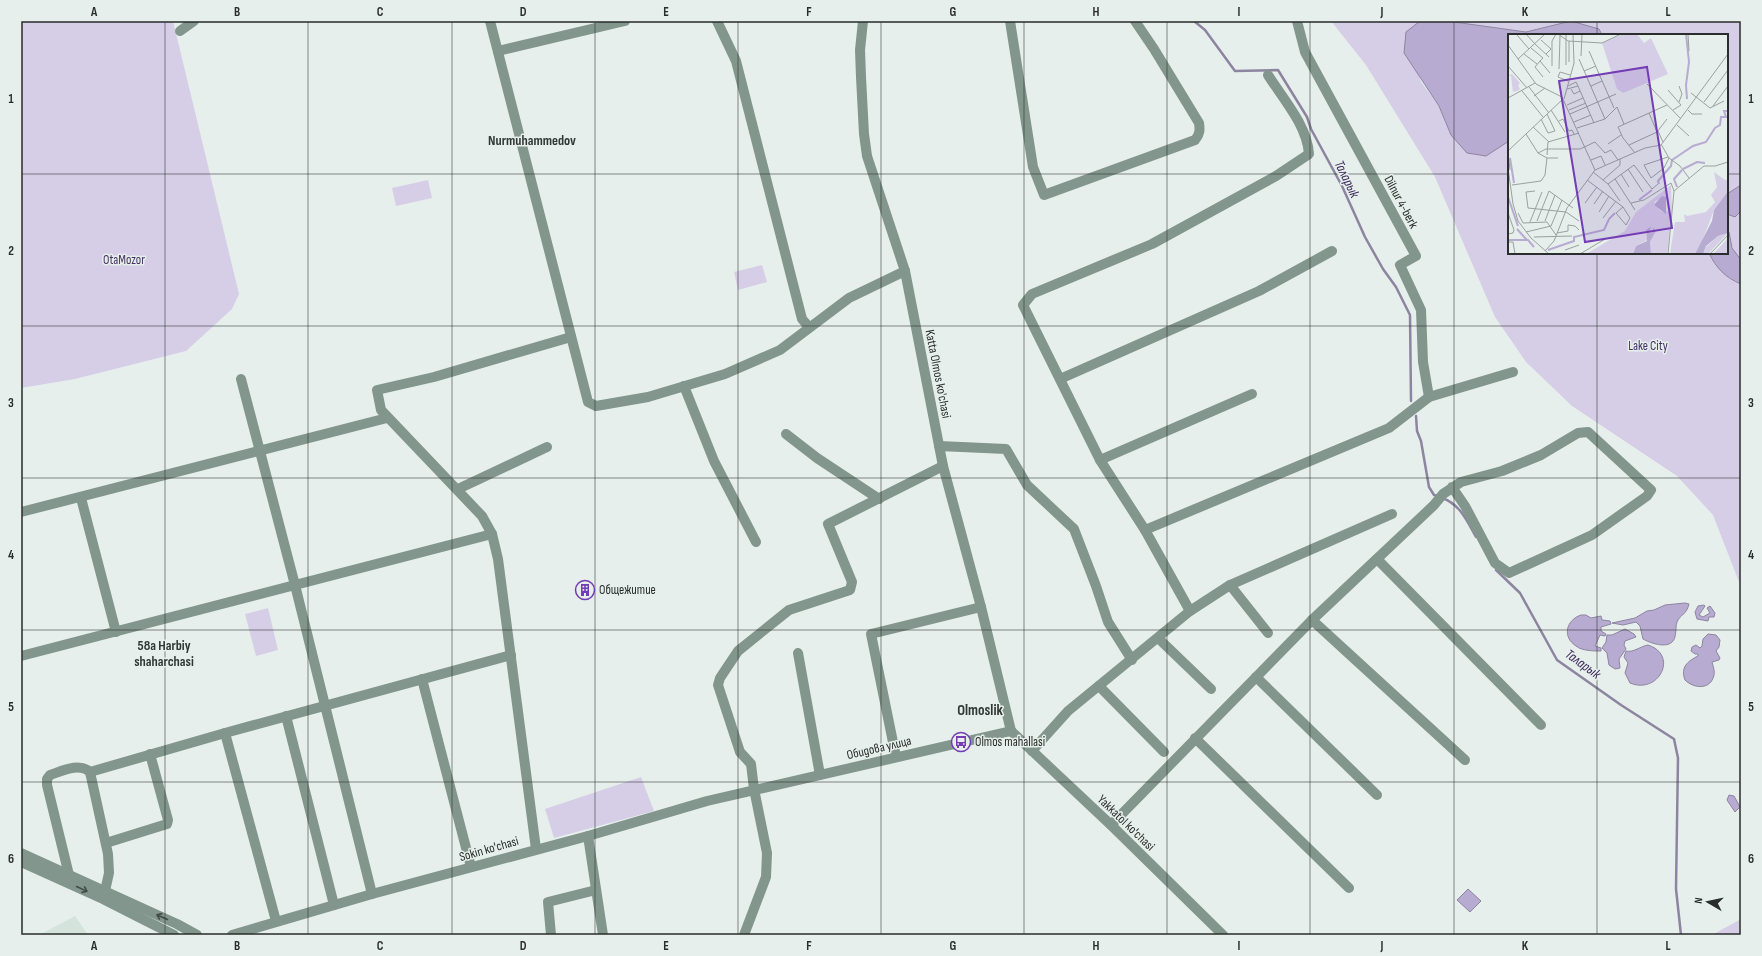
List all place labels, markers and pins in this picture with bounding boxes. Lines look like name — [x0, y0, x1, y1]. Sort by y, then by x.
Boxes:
building icon: Общежитие — [574, 579, 596, 601]
place label: Общежитие — [599, 582, 656, 598]
bus stop icon: Olmos mahallasi — [950, 731, 972, 753]
place label: Olmos mahallasi — [975, 734, 1045, 750]

